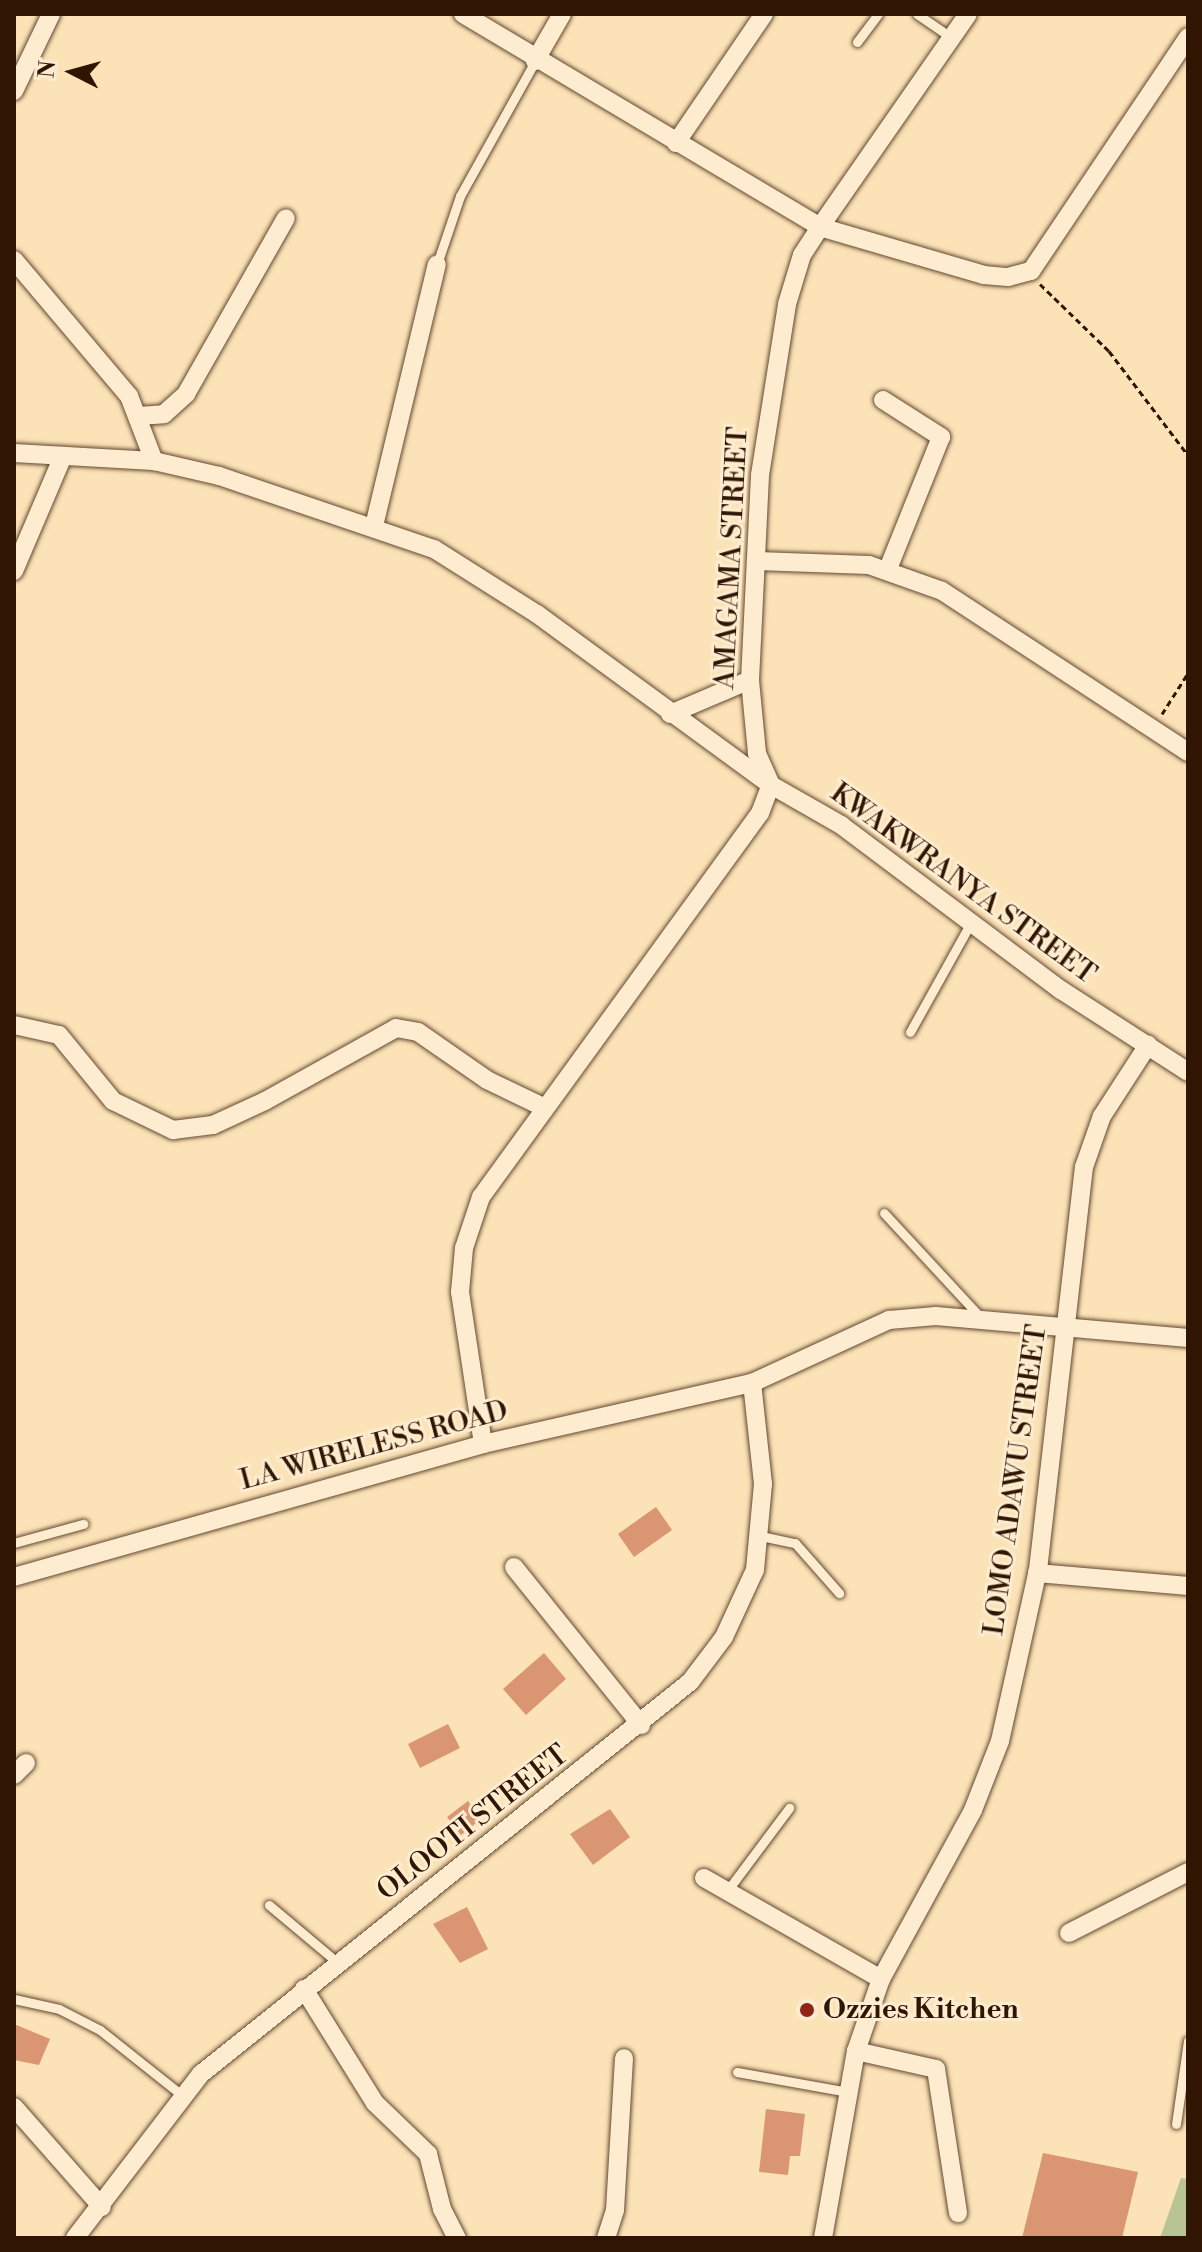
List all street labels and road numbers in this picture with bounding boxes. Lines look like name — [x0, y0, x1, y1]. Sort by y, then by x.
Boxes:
street label: AMAGAMA STREET — [708, 426, 756, 690]
street label: KWAKWRANYA STREET — [824, 776, 1102, 992]
street label: LOMO ADAWU STREET — [978, 1322, 1054, 1638]
street label: LA WIRELESS ROAD — [236, 1394, 512, 1498]
street label: OLOOTI STREET — [371, 1738, 575, 1908]

